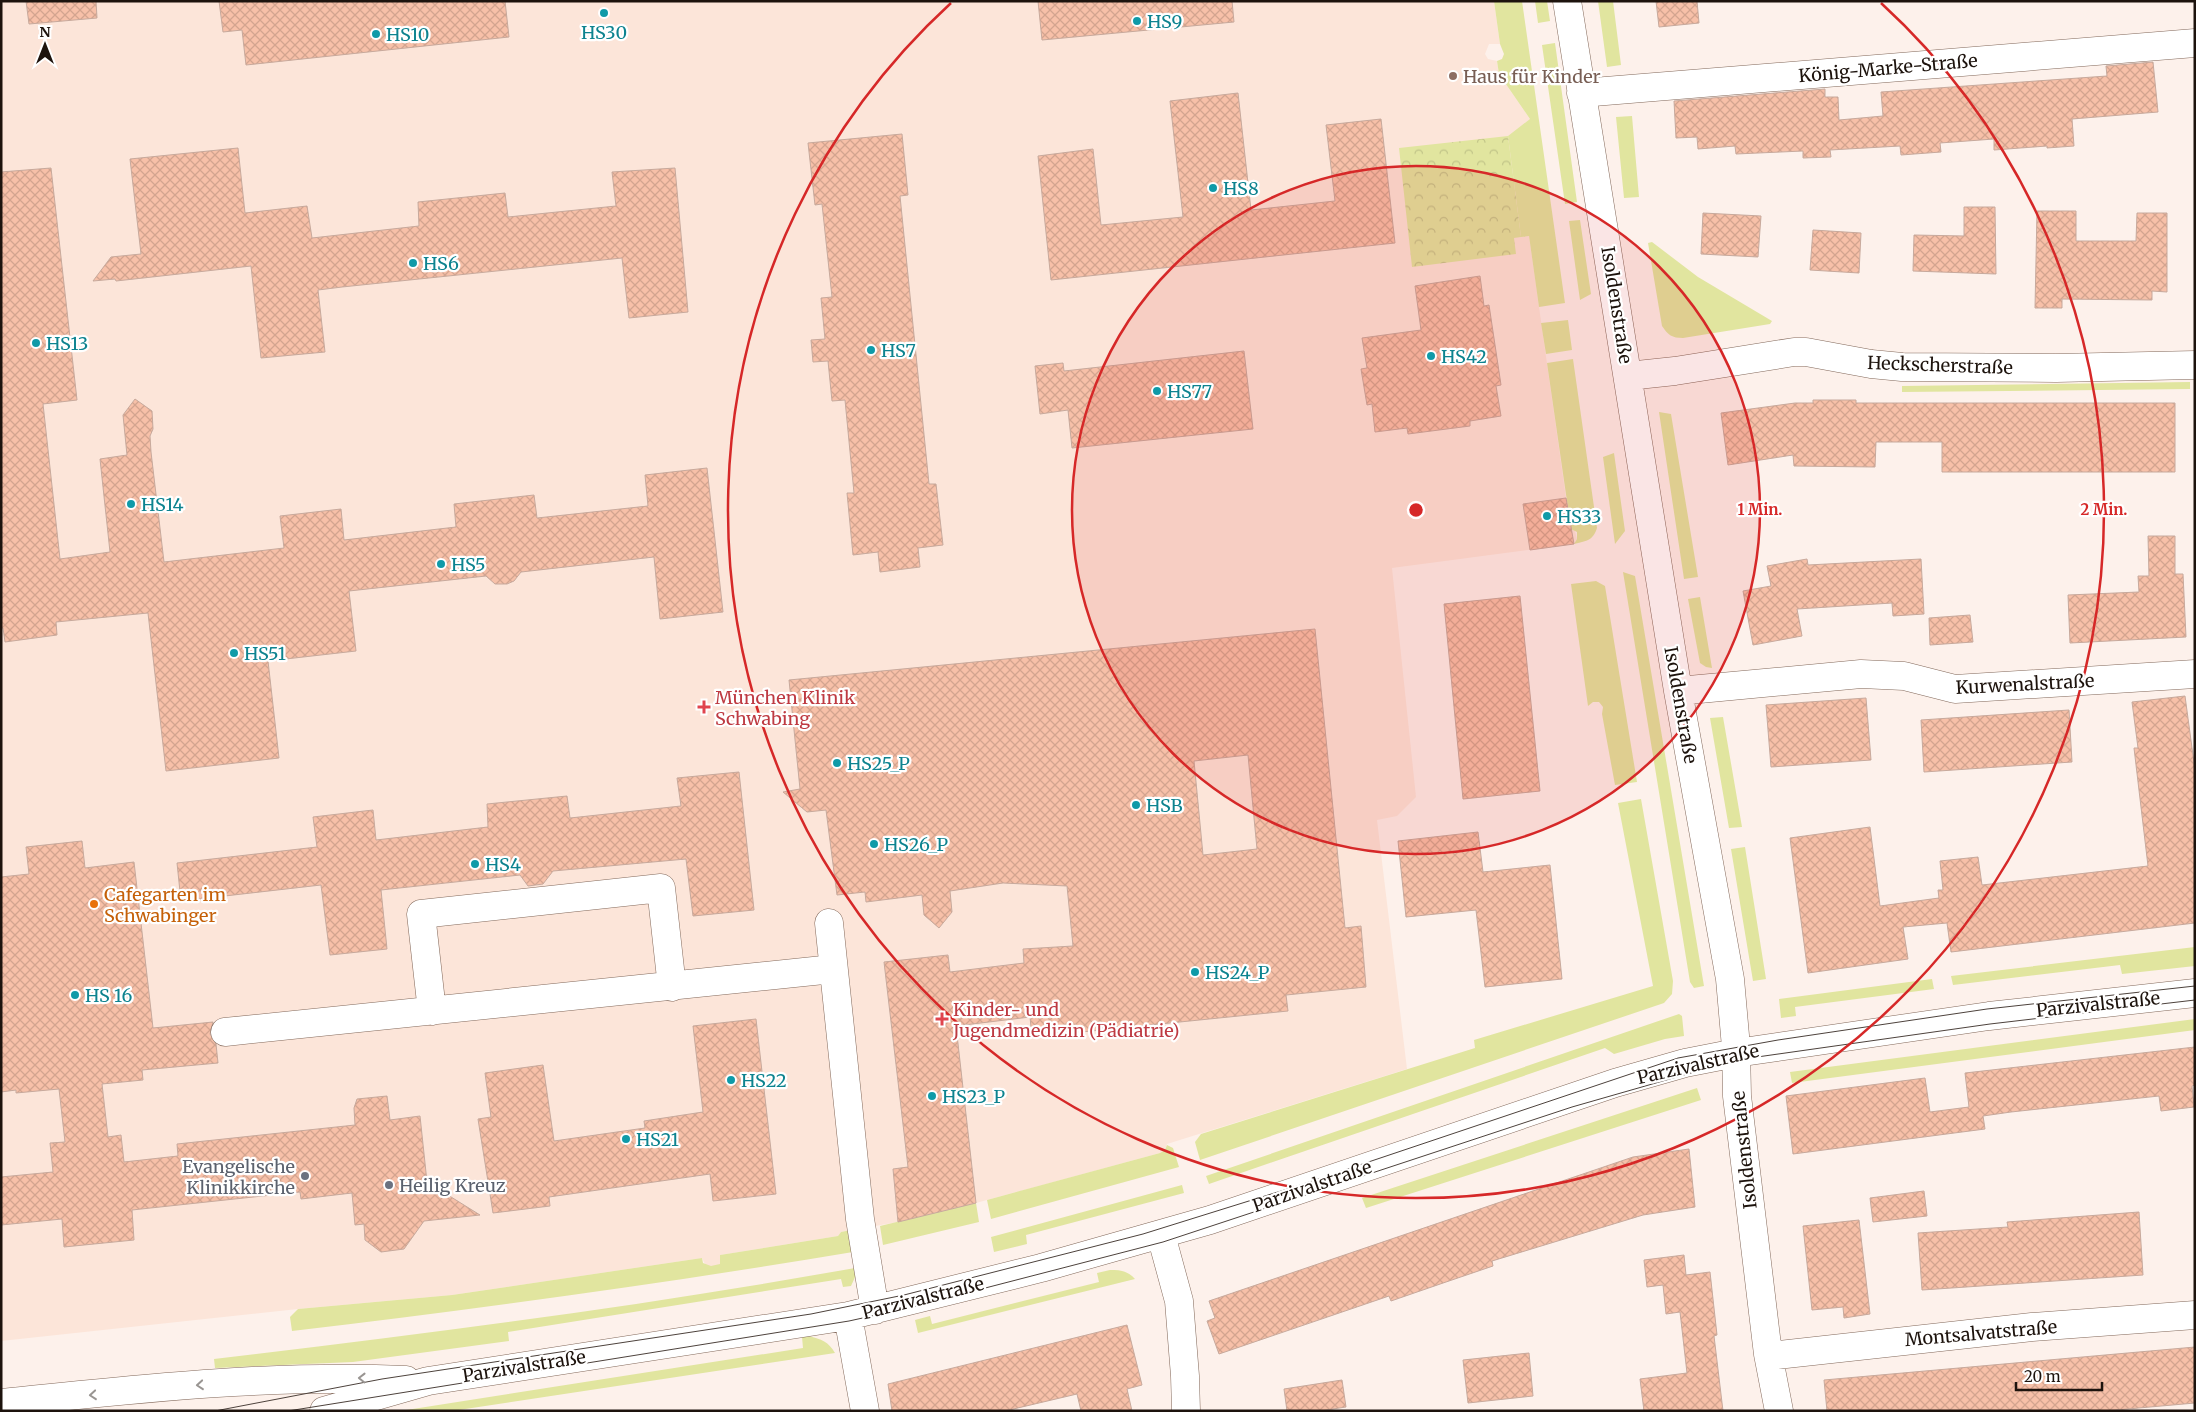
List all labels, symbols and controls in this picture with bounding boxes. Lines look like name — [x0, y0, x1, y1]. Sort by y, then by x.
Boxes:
marker: HS30 — [598, 7, 610, 19]
place label: HS9 — [1147, 10, 1182, 33]
marker: HS9 — [1131, 15, 1143, 27]
north arrow — [20, 20, 70, 70]
place label: HS30 — [581, 21, 627, 44]
text: N — [39, 23, 51, 41]
place label: HS10 — [386, 23, 429, 46]
marker: HS10 — [370, 28, 382, 40]
street label: König-Marke-Straße — [1798, 49, 1978, 87]
place label: Haus für Kinder — [1463, 65, 1601, 88]
marker: Haus für Kinder — [1447, 70, 1459, 82]
place label: HS8 — [1223, 177, 1259, 200]
marker: HS8 — [1207, 182, 1219, 194]
street label: Isoldenstraße — [1596, 245, 1638, 365]
place label: HS6 — [423, 252, 459, 275]
marker: HS6 — [407, 257, 419, 269]
place label: HS13 — [46, 332, 88, 355]
marker: HS13 — [30, 337, 42, 349]
place label: HS7 — [881, 339, 916, 362]
marker: HS7 — [865, 344, 877, 356]
place label: HS42 — [1441, 345, 1487, 368]
marker: HS42 — [1425, 350, 1437, 362]
street label: Heckscherstraße — [1867, 351, 2013, 379]
place label: HS77 — [1167, 380, 1212, 403]
marker: HS77 — [1151, 385, 1163, 397]
place label: HS14 — [141, 493, 184, 516]
marker: HS14 — [125, 498, 137, 510]
text: 1 Min. — [1738, 500, 1782, 519]
text: 2 Min. — [2081, 500, 2127, 519]
centre of rings — [1407, 501, 1425, 519]
place label: HS33 — [1557, 505, 1601, 528]
marker: HS33 — [1541, 510, 1553, 522]
place label: HS5 — [451, 553, 486, 576]
marker: HS5 — [435, 558, 447, 570]
place label: HS51 — [244, 642, 286, 665]
street label: Isoldenstraße — [1659, 645, 1703, 765]
marker: HS51 — [228, 647, 240, 659]
street label: Kurwenalstraße — [1955, 669, 2095, 699]
place label: München Klinik Schwabing — [715, 686, 856, 730]
marker: München Klinik Schwabing — [697, 700, 711, 714]
place label: HS25_P — [847, 752, 910, 775]
marker: HS25_P — [831, 757, 843, 769]
place label: HSB — [1146, 794, 1183, 817]
marker: HSB — [1130, 799, 1142, 811]
place label: HS26_P — [884, 833, 949, 856]
marker: HS26_P — [868, 838, 880, 850]
place label: HS4 — [485, 853, 521, 876]
marker: HS4 — [469, 858, 481, 870]
place label: Cafegarten im Schwabinger — [104, 883, 226, 927]
marker: Cafegarten im Schwabinger — [88, 898, 100, 910]
place label: HS24_P — [1205, 961, 1270, 984]
marker: HS24_P — [1189, 966, 1201, 978]
place label: HS 16 — [85, 984, 132, 1007]
street label: Parzivalstraße — [2035, 986, 2161, 1022]
marker: HS 16 — [69, 989, 81, 1001]
place label: Kinder- und Jugendmedizin (Pädiatrie) — [952, 998, 1180, 1042]
marker: Kinder- und Jugendmedizin (Pädiatrie) — [935, 1012, 949, 1026]
street label: Parzivalstraße — [1635, 1039, 1761, 1089]
place label: HS22 — [741, 1069, 787, 1092]
marker: HS22 — [725, 1074, 737, 1086]
place label: HS23_P — [942, 1085, 1005, 1108]
marker: HS23_P — [926, 1090, 938, 1102]
street label: Isoldenstraße — [1726, 1090, 1762, 1210]
place label: HS21 — [636, 1128, 679, 1151]
marker: HS21 — [620, 1133, 632, 1145]
place label: Evangelische Klinikkirche — [182, 1155, 295, 1199]
street label: Parzivalstraße — [1249, 1155, 1375, 1217]
marker: Evangelische Klinikkirche — [299, 1170, 311, 1182]
place label: Heilig Kreuz — [399, 1174, 506, 1197]
marker: Heilig Kreuz — [383, 1179, 395, 1191]
street label: Parzivalstraße — [860, 1272, 986, 1324]
street label: Montsalvatstraße — [1904, 1315, 2058, 1351]
street label: Parzivalstraße — [461, 1345, 587, 1387]
scale bar — [2016, 1360, 2102, 1392]
text: 20 m — [2024, 1367, 2061, 1386]
one-way arrow — [358, 1373, 366, 1384]
one-way arrow — [196, 1379, 204, 1390]
one-way arrow — [88, 1389, 96, 1400]

